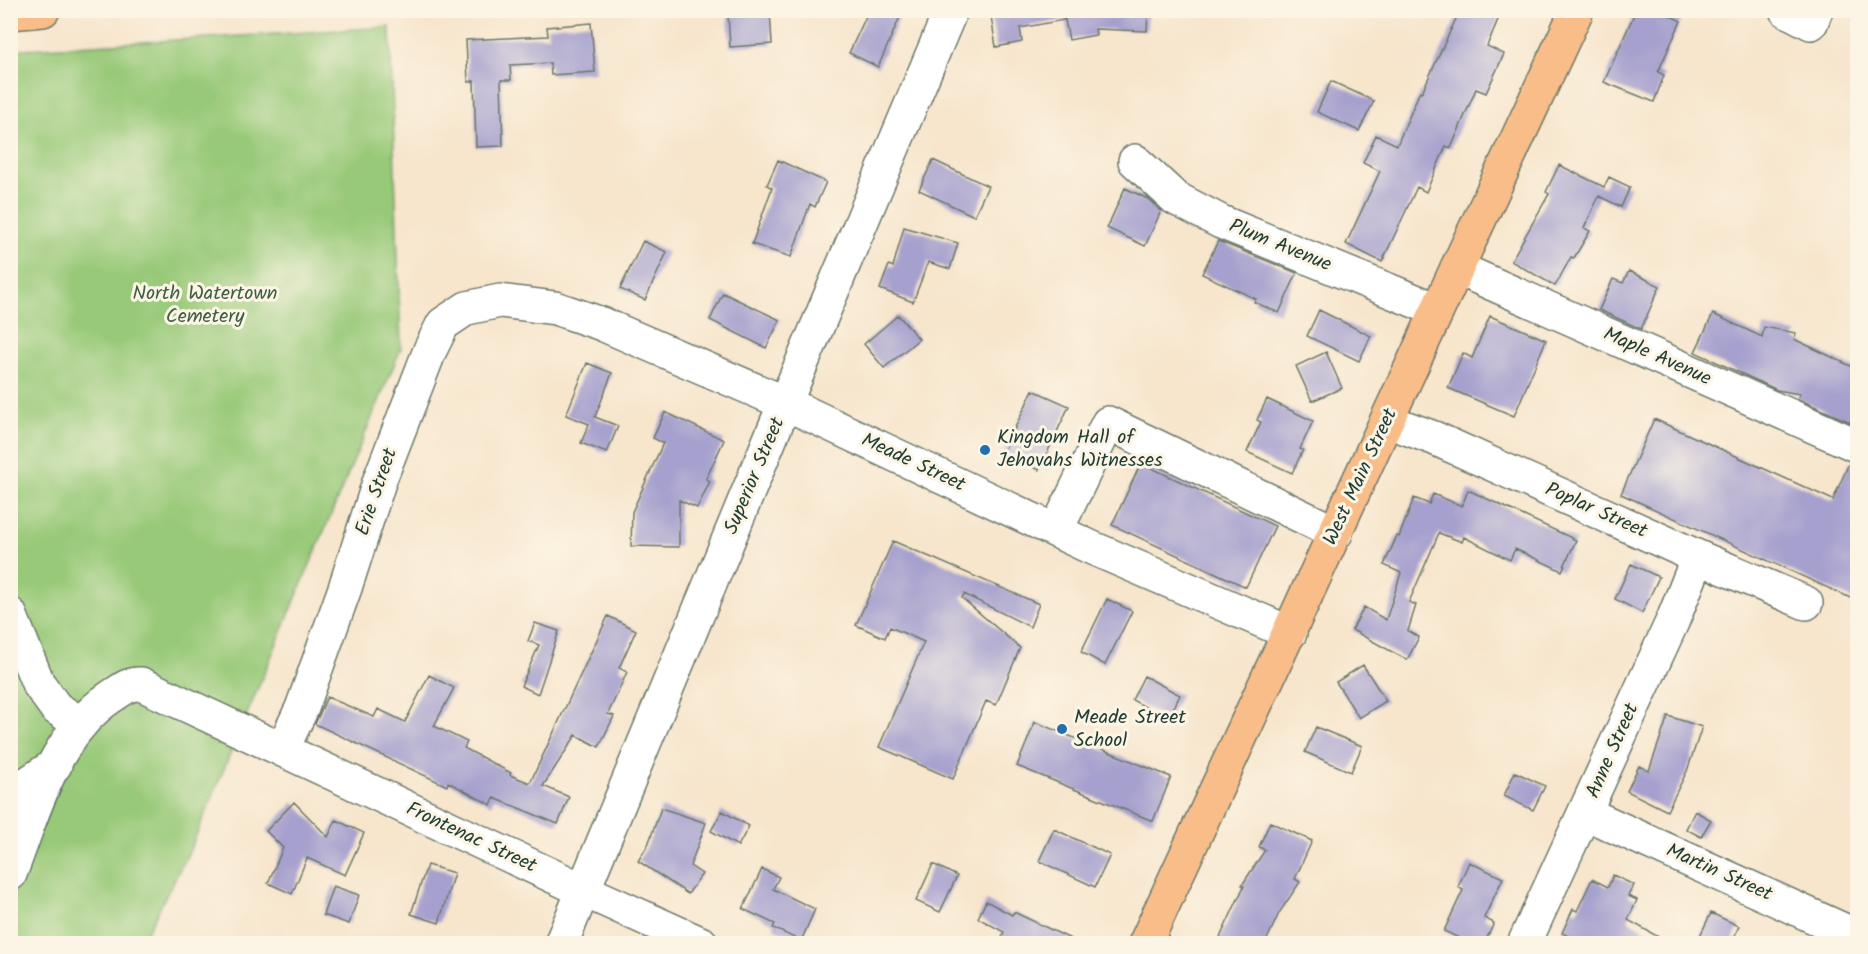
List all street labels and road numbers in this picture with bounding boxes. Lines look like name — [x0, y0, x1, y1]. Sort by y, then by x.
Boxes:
street label: Plum Avenue — [1224, 211, 1336, 281]
street label: Maple Avenue — [1598, 319, 1716, 395]
street label: West Main Street — [1315, 403, 1407, 551]
street label: Superior Street — [716, 412, 794, 540]
street label: Meade Street — [856, 425, 971, 501]
street label: Erie Street — [347, 444, 407, 540]
street label: Poplar Street — [1540, 474, 1653, 548]
street label: Anne Street — [1578, 698, 1648, 804]
street label: Frontenac Street — [400, 794, 542, 882]
street label: Martin Street — [1661, 835, 1778, 911]

